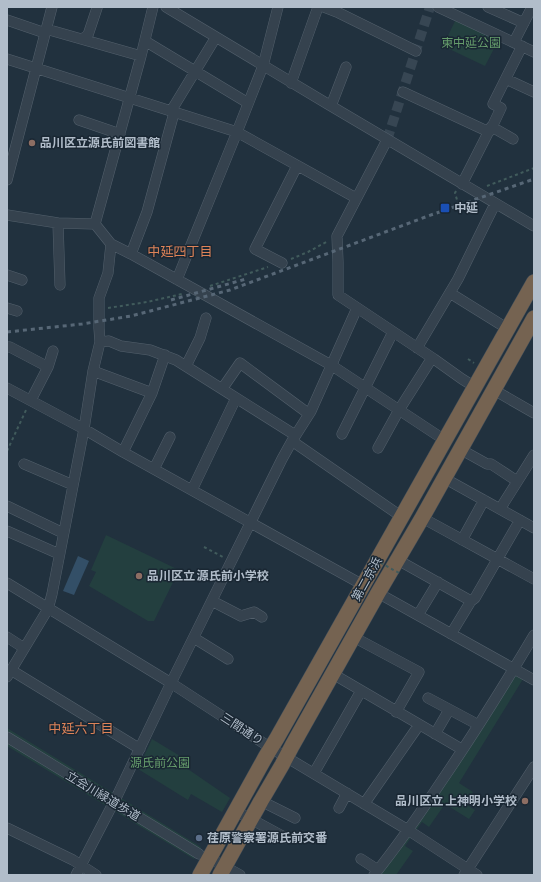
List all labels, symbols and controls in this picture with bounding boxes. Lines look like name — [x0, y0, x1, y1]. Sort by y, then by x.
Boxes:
park label: 東中延公園 — [441, 36, 501, 51]
place label: 品川区立源氏前図書館 — [40, 136, 160, 151]
marker: 品川区立源氏前図書館 — [27, 138, 37, 148]
place label: 中延 — [454, 201, 478, 216]
marker: 中延 — [439, 202, 451, 214]
district label: 中延四丁目 — [147, 244, 213, 260]
street label: 第二京浜 — [349, 555, 386, 604]
place label: 品川区立 源氏前小学校 — [147, 569, 269, 584]
marker: 品川区立 源氏前小学校 — [134, 571, 144, 581]
street label: 三間通り — [218, 710, 266, 749]
district label: 中延六丁目 — [48, 721, 114, 737]
park label: 源氏前公園 — [130, 756, 190, 771]
street label: 立会川緑道歩道 — [63, 768, 143, 824]
place label: 品川区立 上神明小学校 — [395, 794, 517, 809]
marker: 品川区立 上神明小学校 — [520, 796, 530, 806]
place label: 荏原警察署源氏前交番 — [207, 831, 328, 846]
marker: 荏原警察署源氏前交番 — [194, 833, 204, 843]

